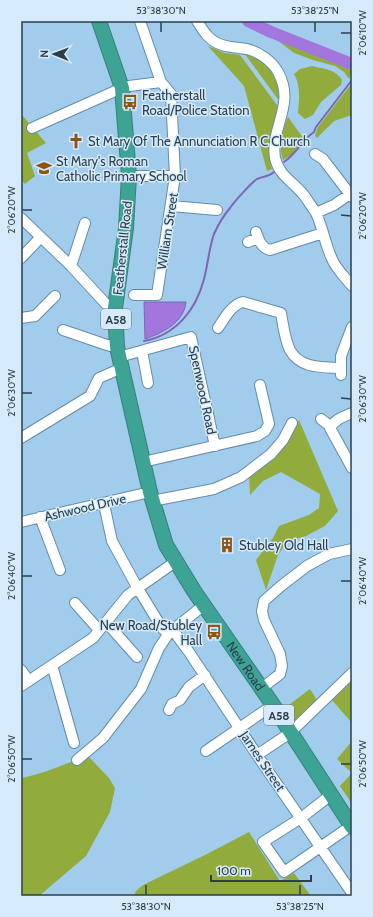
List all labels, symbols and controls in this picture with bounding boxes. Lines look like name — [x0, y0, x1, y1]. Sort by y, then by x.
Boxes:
text: 53°38'30"N — [136, 4, 186, 17]
text: 53°38'25"N — [291, 4, 339, 17]
text: 2°06'10"W — [356, 10, 369, 56]
north arrow — [34, 34, 74, 74]
text: N — [37, 50, 51, 58]
place label: Featherstall Road/Police Station — [142, 87, 249, 118]
bus stop icon: Featherstall Road/Police Station — [121, 93, 139, 111]
church icon: St Mary Of The Annunciation R C Church — [67, 132, 85, 150]
place label: St Mary Of The Annunciation R C Church — [88, 133, 310, 149]
place label: St Mary's Roman Catholic Primary School — [56, 153, 187, 184]
school or university icon: St Mary's Roman Catholic Primary School — [35, 159, 53, 177]
text: 2°06'20"W — [5, 186, 18, 234]
street label: William Street — [153, 191, 181, 271]
text: 2°06'20"W — [356, 192, 369, 240]
street label: Featherstall Road — [109, 200, 135, 296]
road number: A58 — [101, 309, 131, 329]
street label: Spenwood Road — [186, 344, 220, 436]
text: 2°06'30"W — [5, 369, 18, 417]
text: 2°06'30"W — [356, 375, 369, 423]
street label: Ashwood Drive — [43, 490, 128, 524]
building icon: Stubley Old Hall — [218, 536, 236, 554]
place label: Stubley Old Hall — [239, 537, 328, 553]
text: 2°06'40"W — [5, 552, 18, 600]
text: 2°06'40"W — [356, 557, 369, 605]
place label: New Road/Stubley Hall — [100, 617, 202, 648]
bus stop icon: New Road/Stubley Hall — [205, 623, 223, 641]
street label: New Road — [223, 638, 268, 694]
road number: A58 — [264, 705, 294, 725]
street label: James Street — [236, 727, 289, 795]
text: 2°06'50"W — [5, 735, 18, 783]
text: 2°06'50"W — [356, 740, 369, 788]
scale bar — [211, 857, 311, 883]
text: 100 m — [217, 863, 251, 878]
text: 53°38'30"N — [121, 900, 171, 913]
text: 53°38'25"N — [276, 900, 324, 913]

